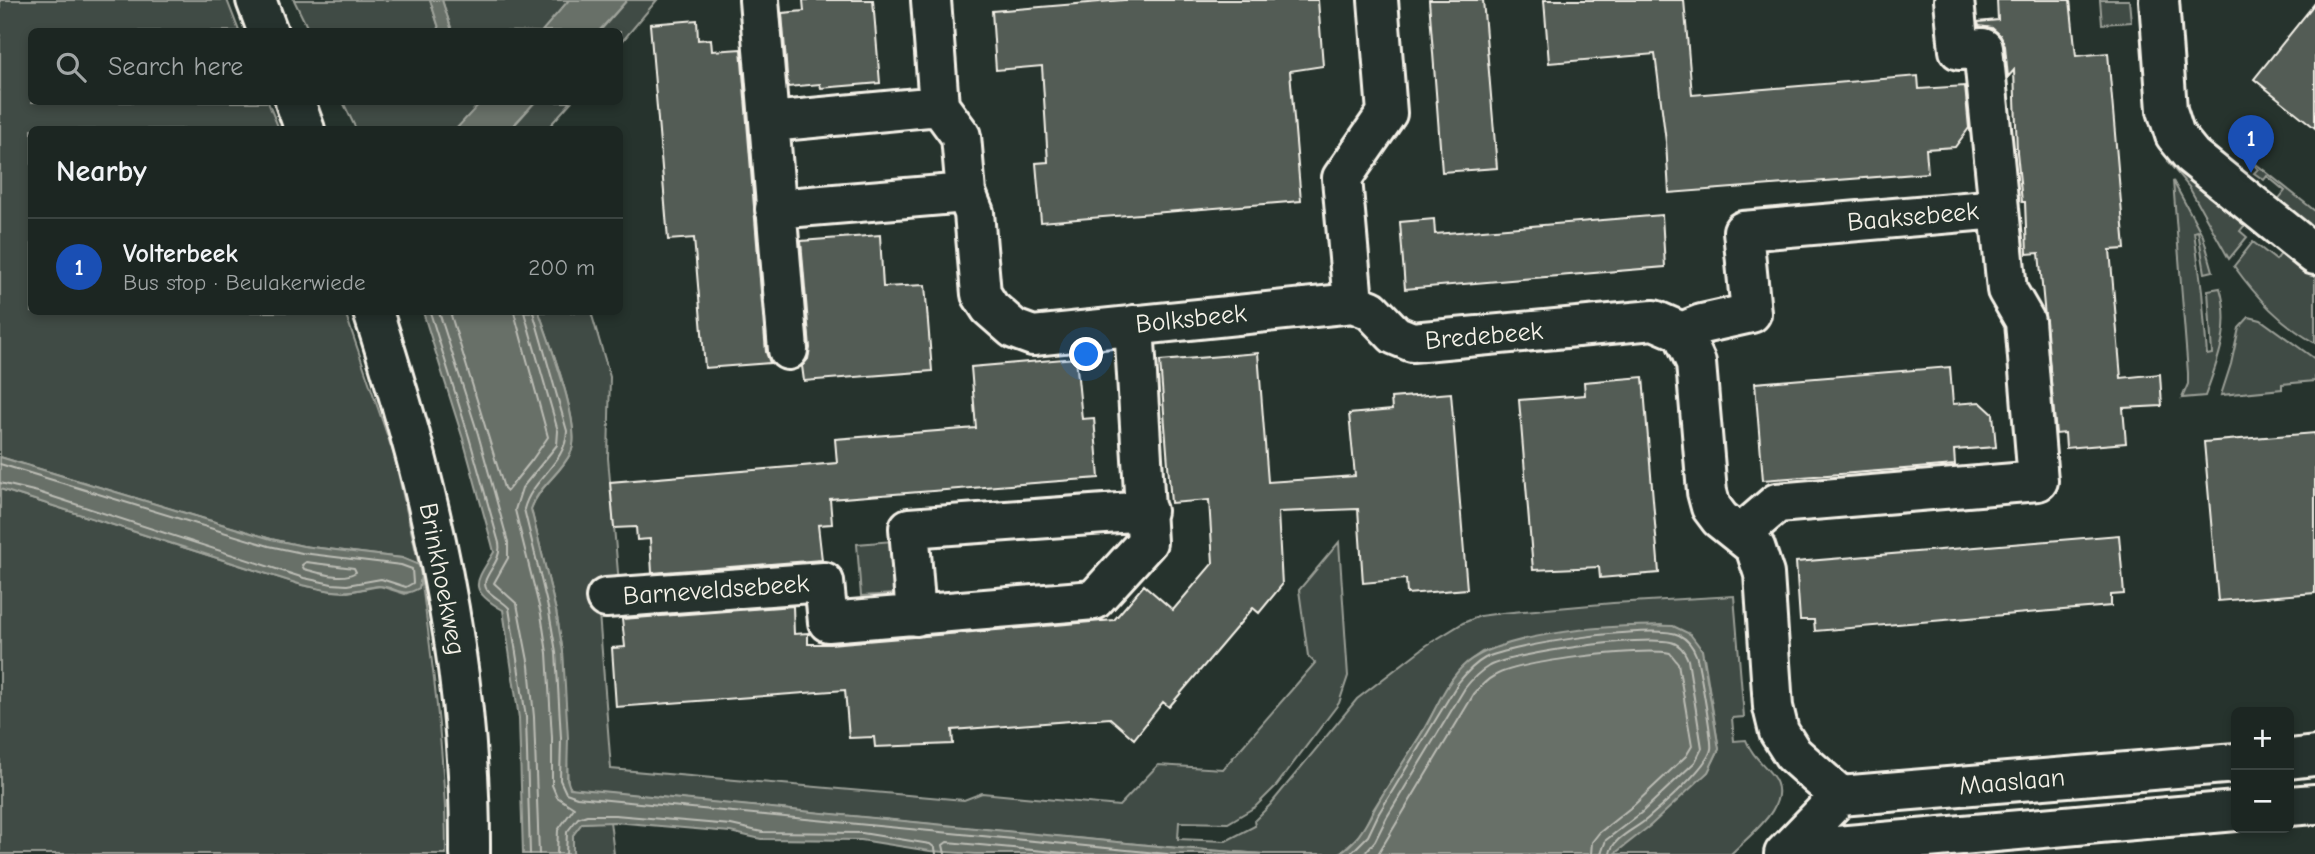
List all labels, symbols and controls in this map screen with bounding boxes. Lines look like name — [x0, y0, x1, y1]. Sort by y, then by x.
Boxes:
search box — [28, 28, 623, 105]
icon: search — [52, 48, 90, 86]
text: Search here — [108, 52, 243, 82]
pin: 1 — [2228, 115, 2274, 173]
text: Nearby — [56, 154, 147, 189]
street label: Baaksebeek — [1846, 196, 1980, 238]
text: Volterbeek — [123, 239, 238, 269]
text: 1 — [74, 254, 84, 281]
text: 200 m — [528, 254, 595, 281]
text: Bus stop · Beulakerwiede — [123, 269, 366, 296]
street label: Bolksbeek — [1134, 298, 1248, 340]
street label: Bredebeek — [1424, 316, 1545, 356]
your location — [1069, 337, 1103, 371]
street label: Brinkhoekweg — [413, 500, 471, 658]
street label: Barneveldsebeek — [622, 569, 810, 611]
map controls — [2231, 707, 2294, 833]
button: + — [2231, 707, 2294, 770]
street label: Maaslaan — [1958, 762, 2066, 802]
button: − — [2231, 770, 2294, 833]

